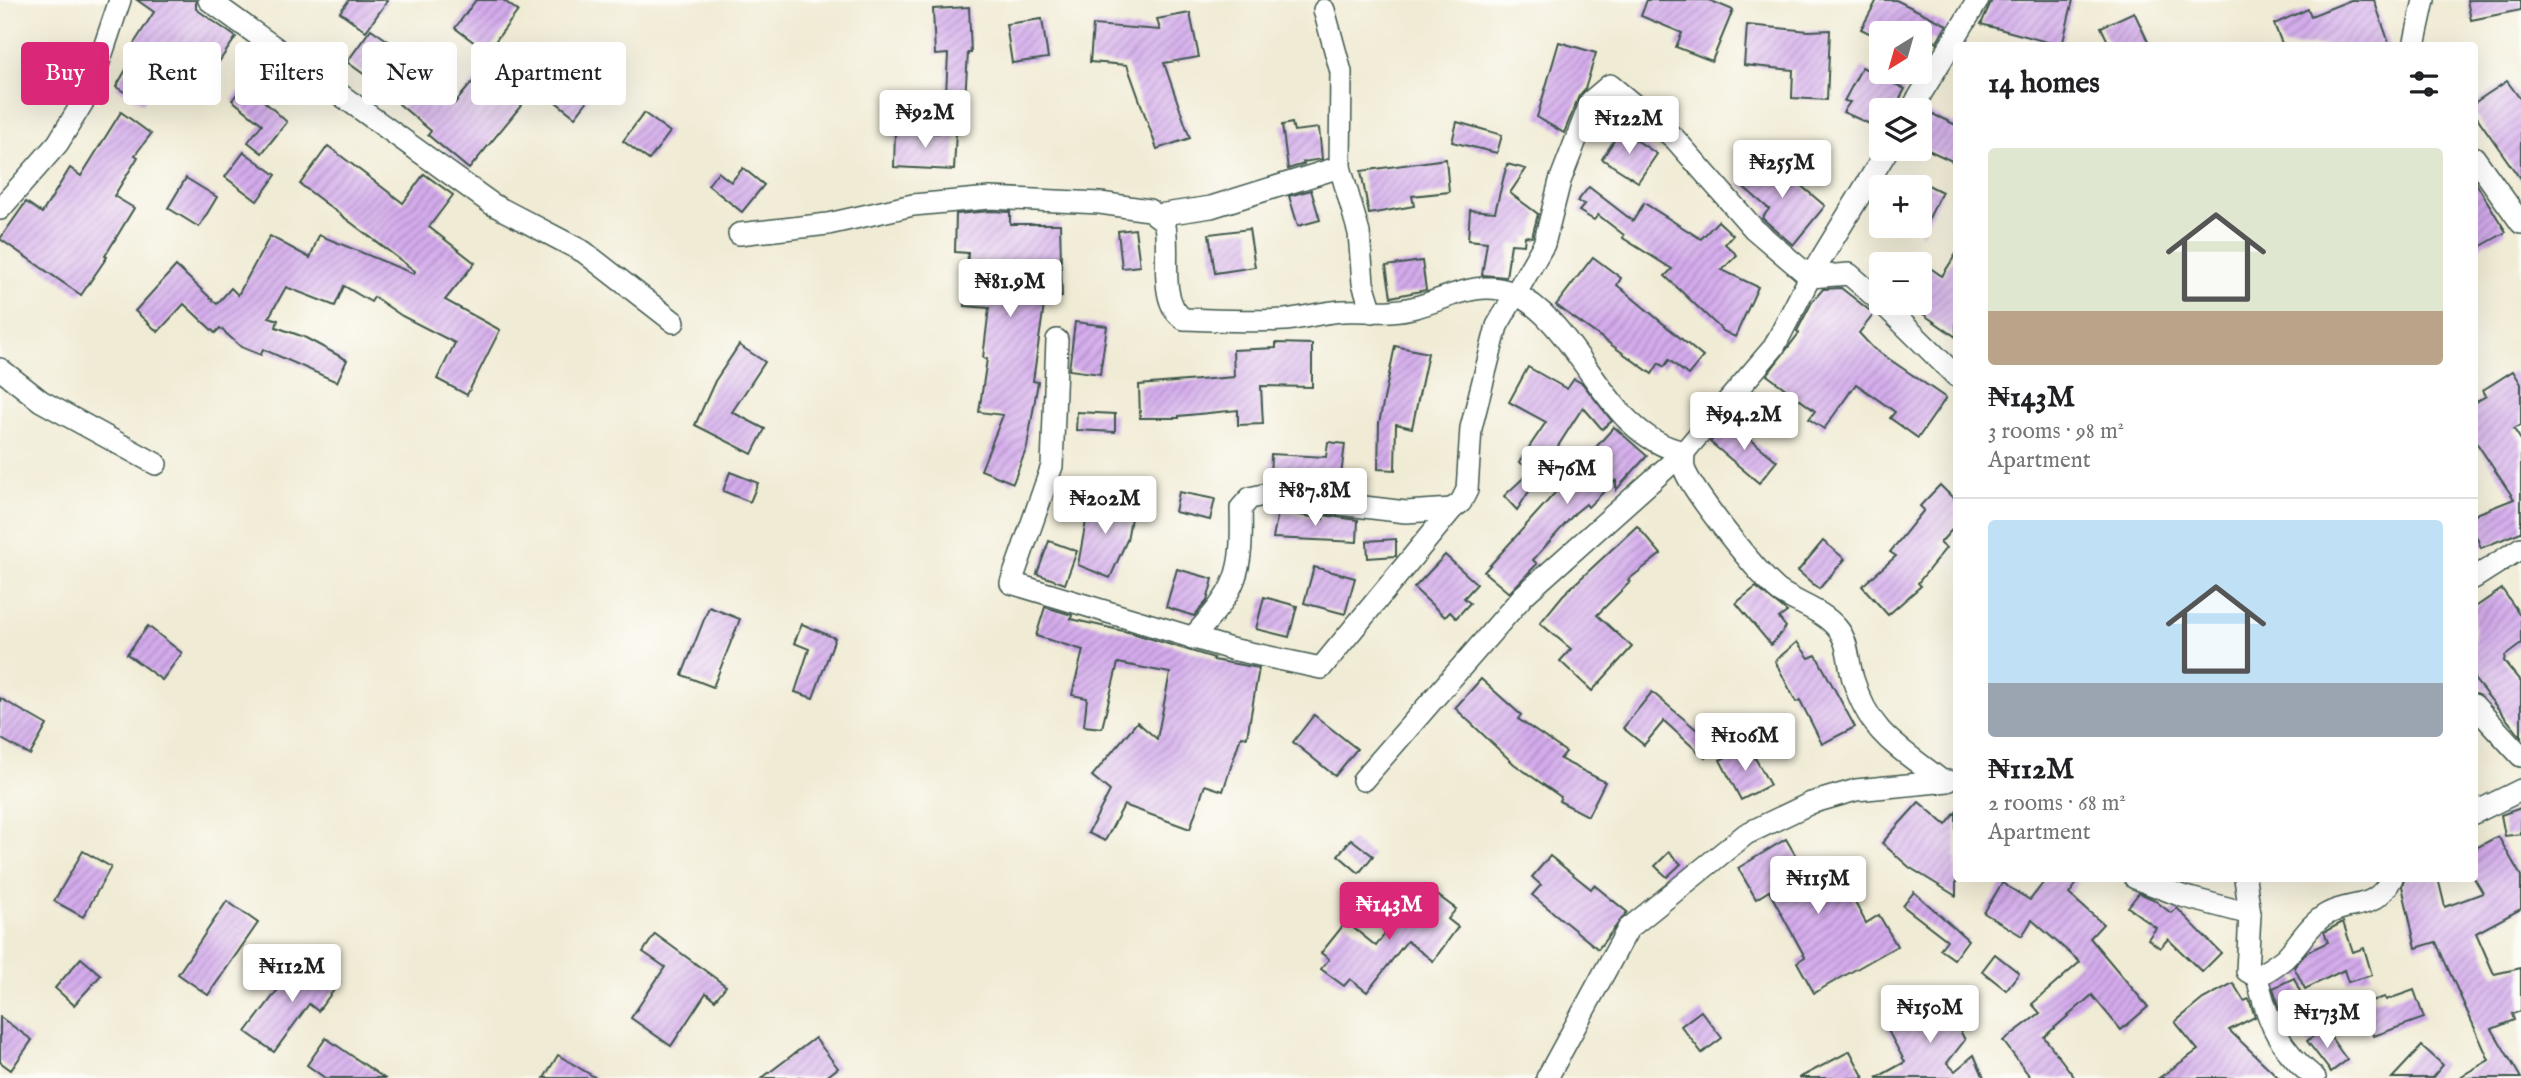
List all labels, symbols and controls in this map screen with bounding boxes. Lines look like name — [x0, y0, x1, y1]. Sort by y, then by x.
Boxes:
north arrow — [1869, 21, 1932, 84]
map controls — [1869, 21, 1932, 315]
chip: Buy — [21, 42, 109, 105]
chip: Rent — [123, 42, 221, 105]
chip: Filters — [235, 42, 348, 105]
chip: New — [362, 42, 457, 105]
chip: Apartment — [471, 42, 626, 105]
text: 14 homes — [1988, 65, 2100, 103]
icon: filters — [2405, 65, 2443, 103]
pin: ₦92M — [884, 90, 966, 150]
pin: ₦122M — [1580, 96, 1678, 156]
text: ₦92M — [895, 98, 955, 127]
button: layers — [1869, 98, 1932, 161]
text: ₦122M — [1595, 104, 1663, 133]
pin: ₦255M — [1733, 140, 1831, 200]
text: ₦255M — [1749, 148, 1815, 177]
button: + — [1869, 175, 1932, 238]
icon: home — [2153, 194, 2279, 320]
button: − — [1869, 252, 1932, 315]
pin: ₦81.9M — [953, 260, 1067, 319]
text: ₦81.9M — [975, 267, 1045, 296]
text: ₦143M — [1988, 379, 2075, 417]
pin: ₦94.2M — [1687, 392, 1801, 452]
text: ₦94.2M — [1706, 400, 1782, 429]
text: 3 rooms · 98 m² — [1988, 417, 2124, 446]
text: Apartment — [1988, 446, 2091, 475]
pin: ₦76M — [1526, 447, 1608, 506]
text: ₦76M — [1538, 454, 1596, 483]
pin: ₦87.8M — [1258, 468, 1372, 528]
pin: ₦202M — [1056, 476, 1154, 536]
text: ₦87.8M — [1279, 476, 1351, 505]
text: ₦202M — [1069, 484, 1141, 513]
icon: home — [2153, 566, 2279, 692]
pin: ₦106M — [1696, 714, 1794, 773]
text: ₦106M — [1711, 721, 1779, 750]
text: ₦112M — [1988, 751, 2074, 789]
text: 2 rooms · 68 m² — [1988, 789, 2126, 818]
text: Apartment — [1988, 818, 2091, 847]
pin: ₦115M — [1769, 856, 1867, 916]
text: ₦115M — [1786, 864, 1850, 893]
pin: ₦143M — [1340, 883, 1438, 942]
text: ₦143M — [1356, 890, 1422, 919]
pin: ₦112M — [243, 944, 341, 1004]
text: ₦112M — [259, 952, 325, 981]
pin: ₦150M — [1881, 986, 1979, 1045]
pin: ₦173M — [2278, 990, 2376, 1050]
text: ₦150M — [1897, 993, 1963, 1022]
text: ₦173M — [2294, 998, 2360, 1027]

